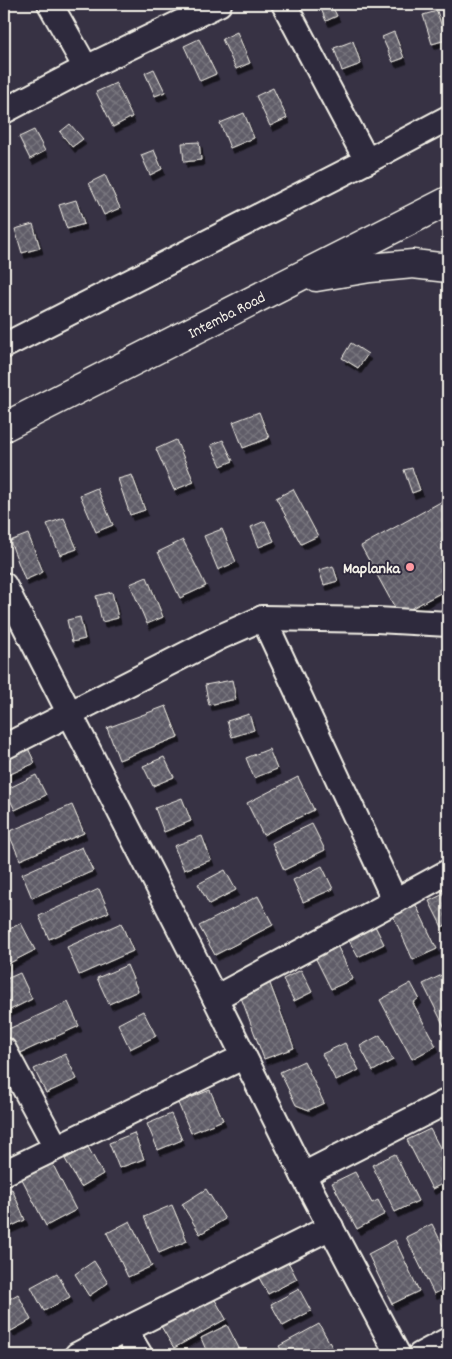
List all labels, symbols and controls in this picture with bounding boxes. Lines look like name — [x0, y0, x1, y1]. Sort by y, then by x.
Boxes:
street label: Intemba Road — [184, 287, 270, 346]
place label: Maplanka — [343, 558, 401, 581]
marker: Maplanka — [404, 561, 416, 573]

